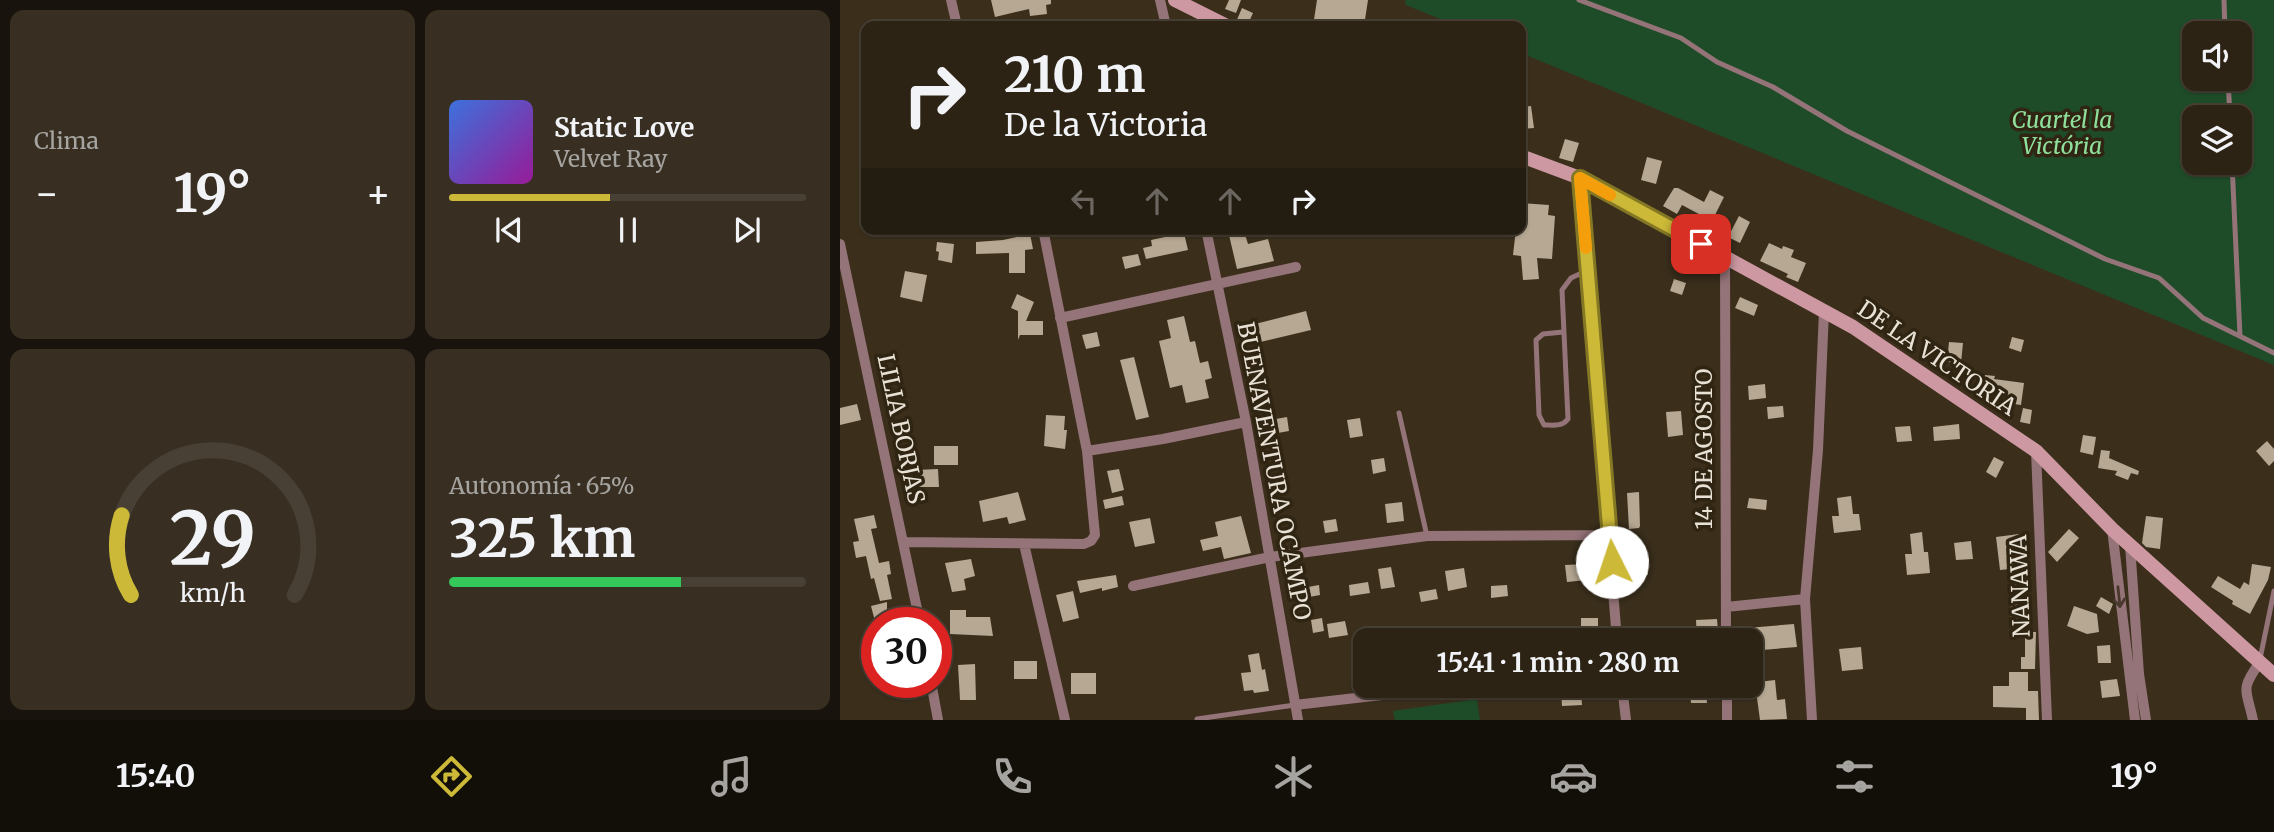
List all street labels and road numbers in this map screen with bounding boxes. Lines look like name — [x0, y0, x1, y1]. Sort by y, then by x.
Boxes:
street label: DE LA VICTORIA — [1852, 294, 2023, 422]
street label: BUENAVENTURA OCAMPO — [1231, 319, 1318, 623]
street label: LILIA BORJAS — [872, 352, 931, 506]
street label: 14 DE AGOSTO — [1689, 368, 1718, 530]
street label: NANAWA — [2003, 533, 2036, 638]

